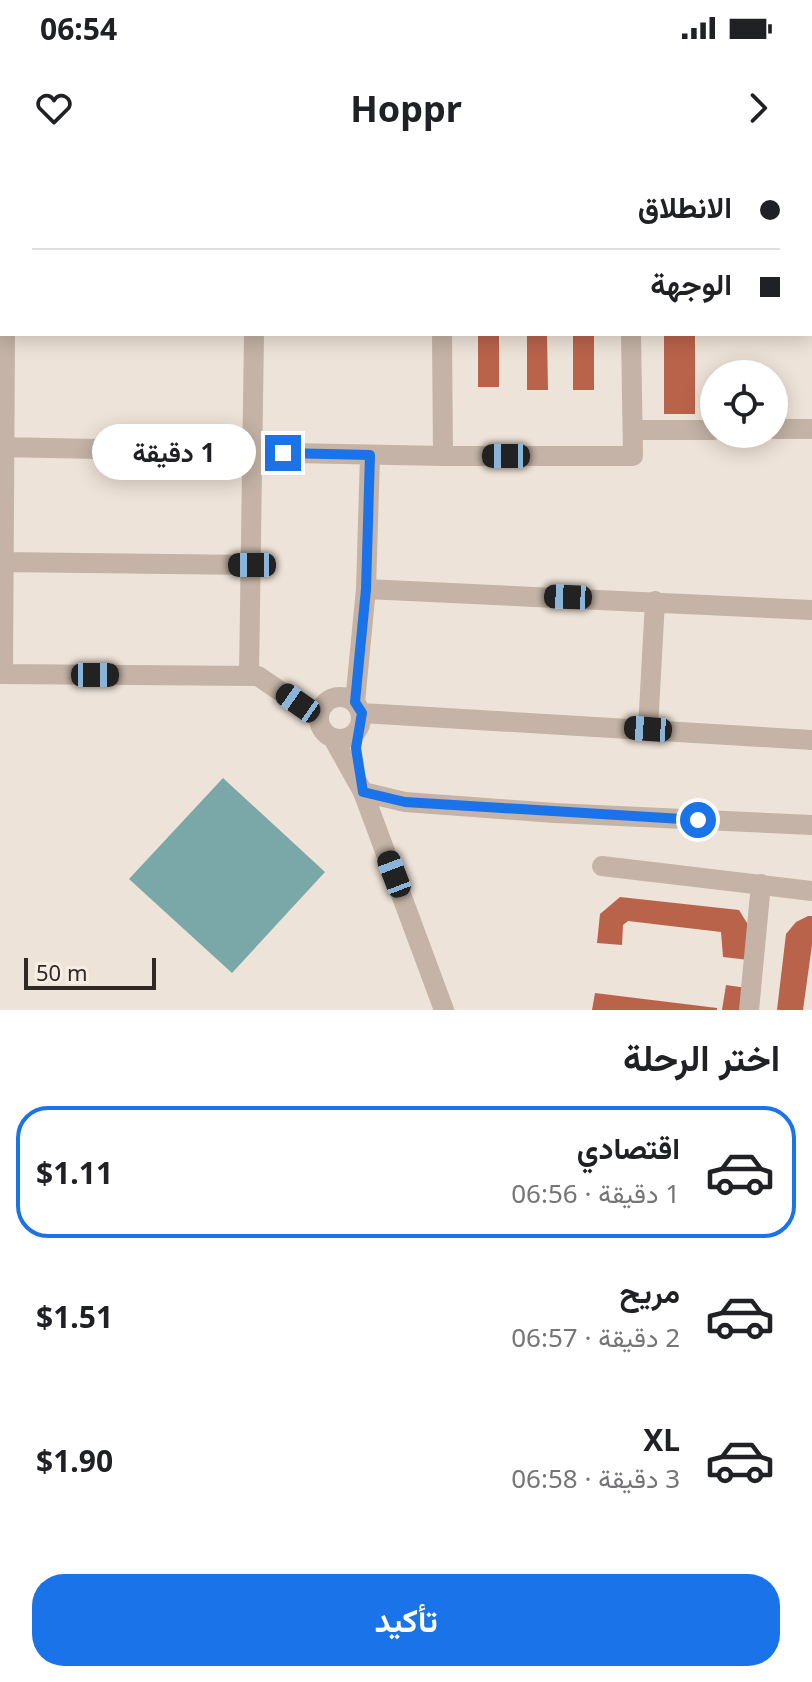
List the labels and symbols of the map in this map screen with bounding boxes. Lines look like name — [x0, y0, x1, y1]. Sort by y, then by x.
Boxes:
callout: 1 دقيقة — [91, 425, 255, 481]
route end — [265, 435, 301, 471]
car — [482, 444, 530, 468]
car — [228, 553, 276, 577]
car — [544, 584, 592, 610]
car — [71, 663, 119, 687]
car — [271, 679, 325, 727]
car — [623, 715, 673, 743]
route start — [680, 802, 716, 838]
car — [374, 847, 414, 901]
scale bar — [24, 954, 156, 990]

